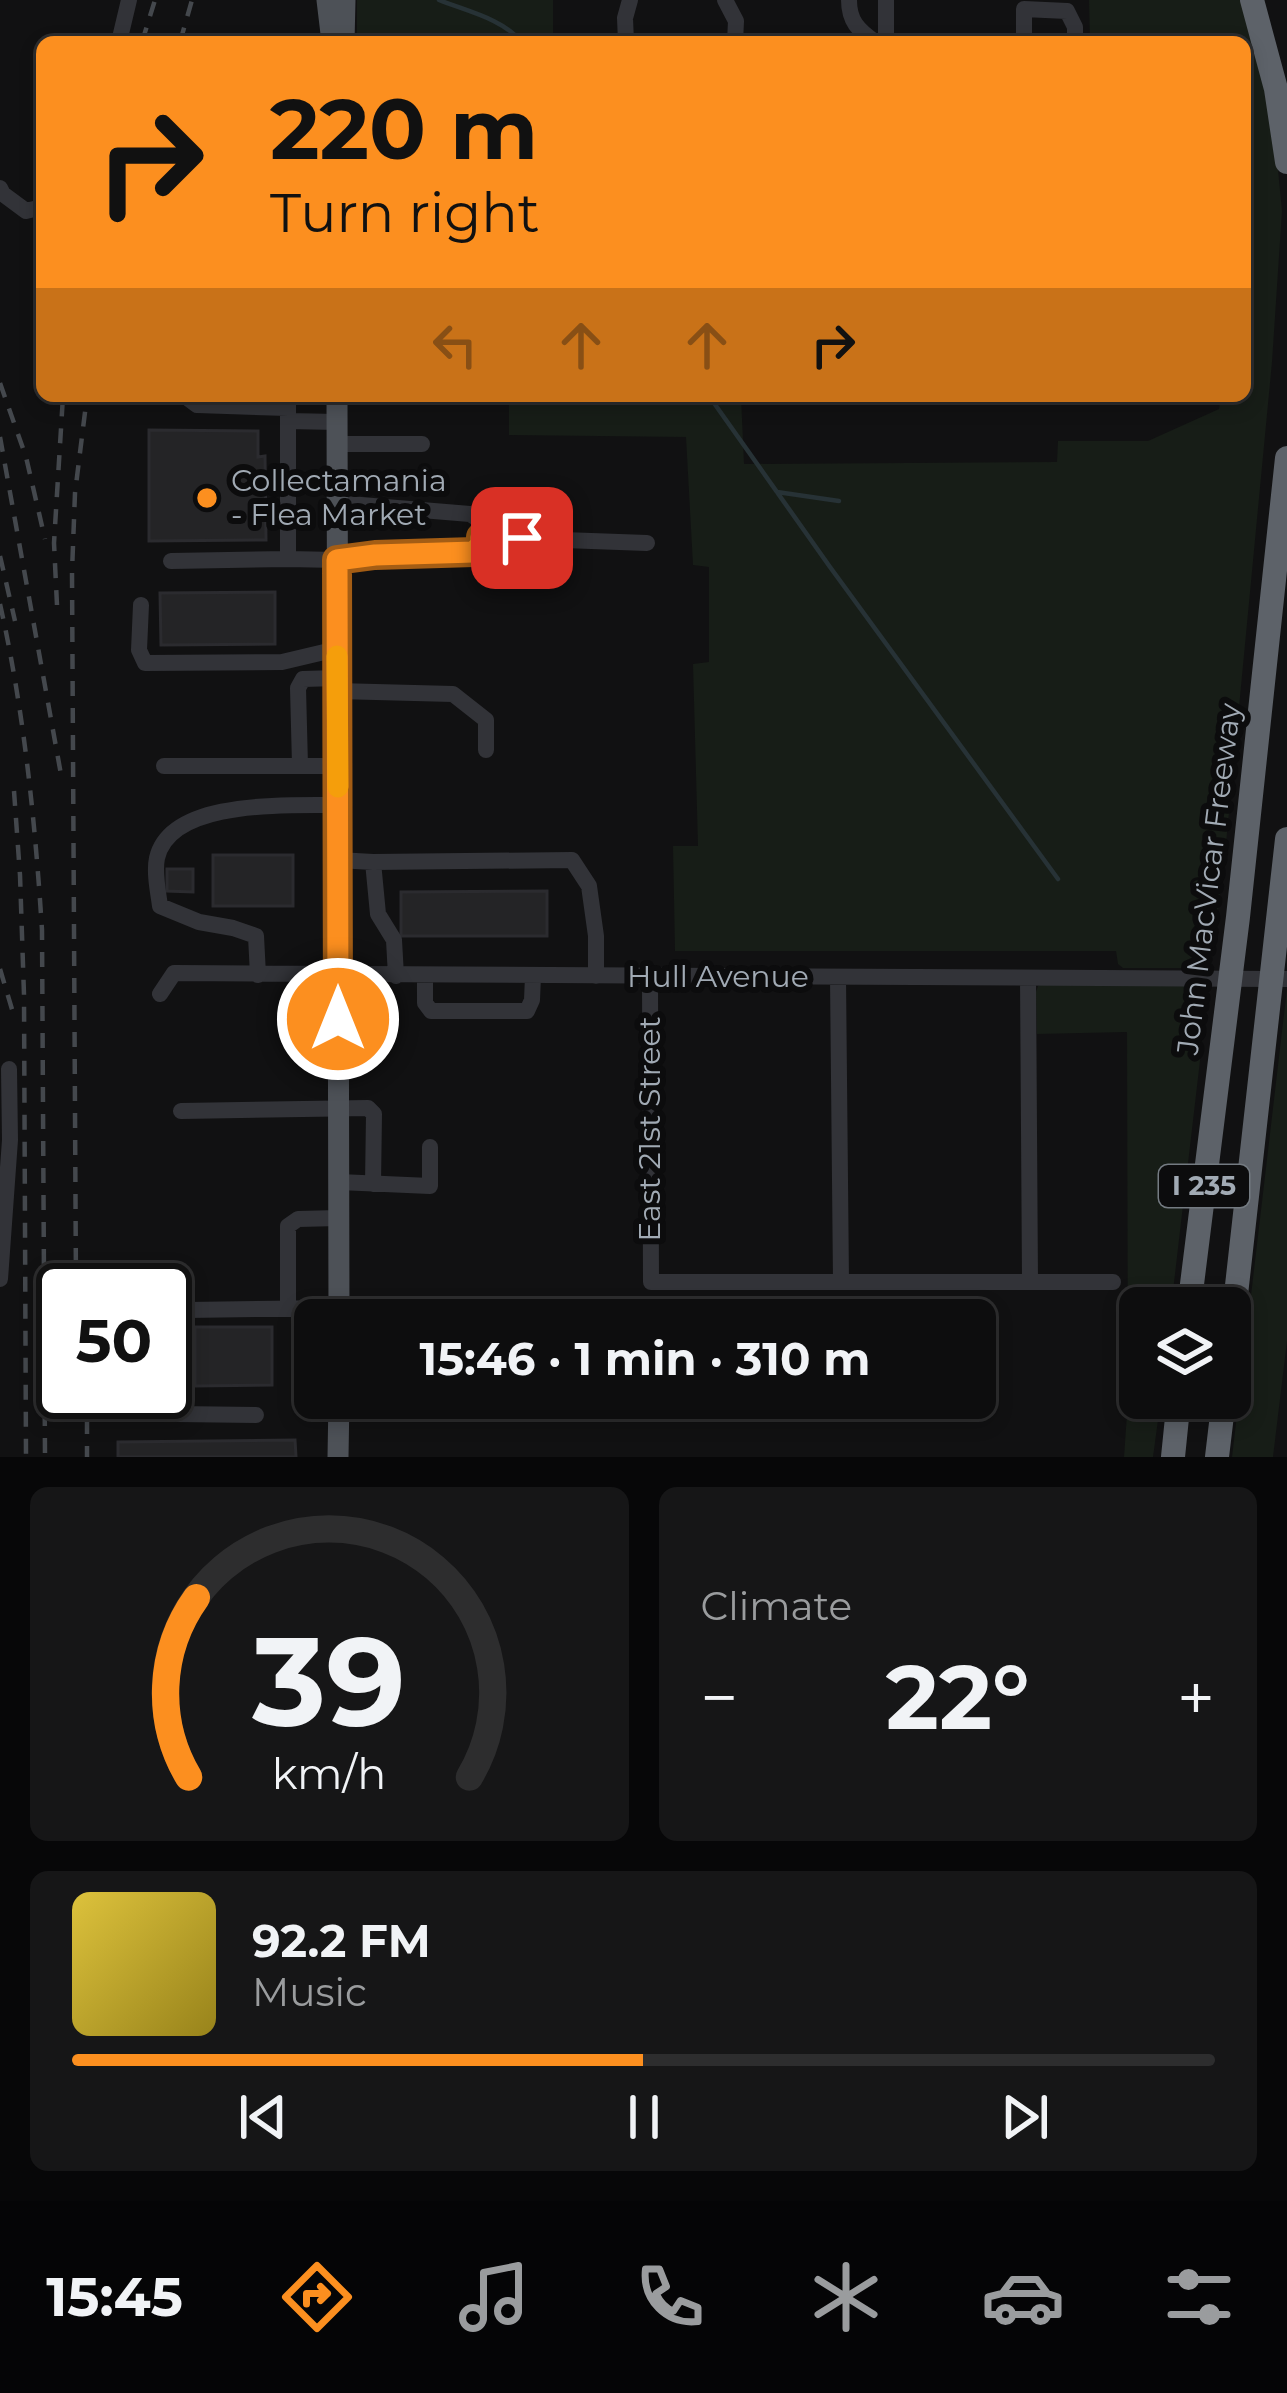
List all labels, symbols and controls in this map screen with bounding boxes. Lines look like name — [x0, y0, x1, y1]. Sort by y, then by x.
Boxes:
text: 220 m — [270, 78, 538, 180]
icon: right — [72, 84, 228, 240]
text: Turn right — [270, 180, 540, 246]
icon: left — [422, 312, 488, 378]
icon: ahead — [548, 312, 614, 378]
icon: ahead — [674, 312, 740, 378]
icon: right — [800, 312, 866, 378]
place label: Collectamania - Flea Market — [231, 462, 447, 533]
marker: Collectamania - Flea Market — [194, 485, 220, 511]
pin — [471, 487, 573, 589]
icon: arrive — [489, 505, 555, 571]
street label: John MacVicar Freeway — [1168, 700, 1249, 1058]
position arrow — [275, 956, 401, 1082]
street label: Hull Avenue — [627, 958, 809, 995]
street label: East 21st Street — [631, 1016, 668, 1242]
road number: I 235 — [1159, 1165, 1249, 1207]
speed limit sign: 50 — [36, 1263, 192, 1419]
map controls — [1119, 1287, 1251, 1419]
button: layers — [1119, 1287, 1251, 1419]
text: 15:46 · 1 min · 310 m — [420, 1331, 871, 1386]
text: Climate — [701, 1582, 852, 1630]
text: 39 — [252, 1605, 406, 1757]
text: 22° — [886, 1642, 1030, 1752]
text: − — [701, 1657, 738, 1738]
text: + — [1177, 1657, 1215, 1738]
text: km/h — [272, 1747, 386, 1800]
text: 92.2 FM — [252, 1913, 431, 1968]
text: Music — [252, 1968, 367, 2016]
icon: previous — [230, 2084, 296, 2150]
icon: pause — [611, 2084, 677, 2150]
icon: next — [992, 2084, 1058, 2150]
icon: directions — [275, 2255, 359, 2339]
icon: music — [452, 2255, 536, 2339]
icon: phone — [628, 2255, 712, 2339]
icon: climate — [804, 2255, 888, 2339]
icon: car — [981, 2255, 1065, 2339]
icon: filters — [1157, 2255, 1241, 2339]
text: 15:45 — [46, 2264, 183, 2330]

